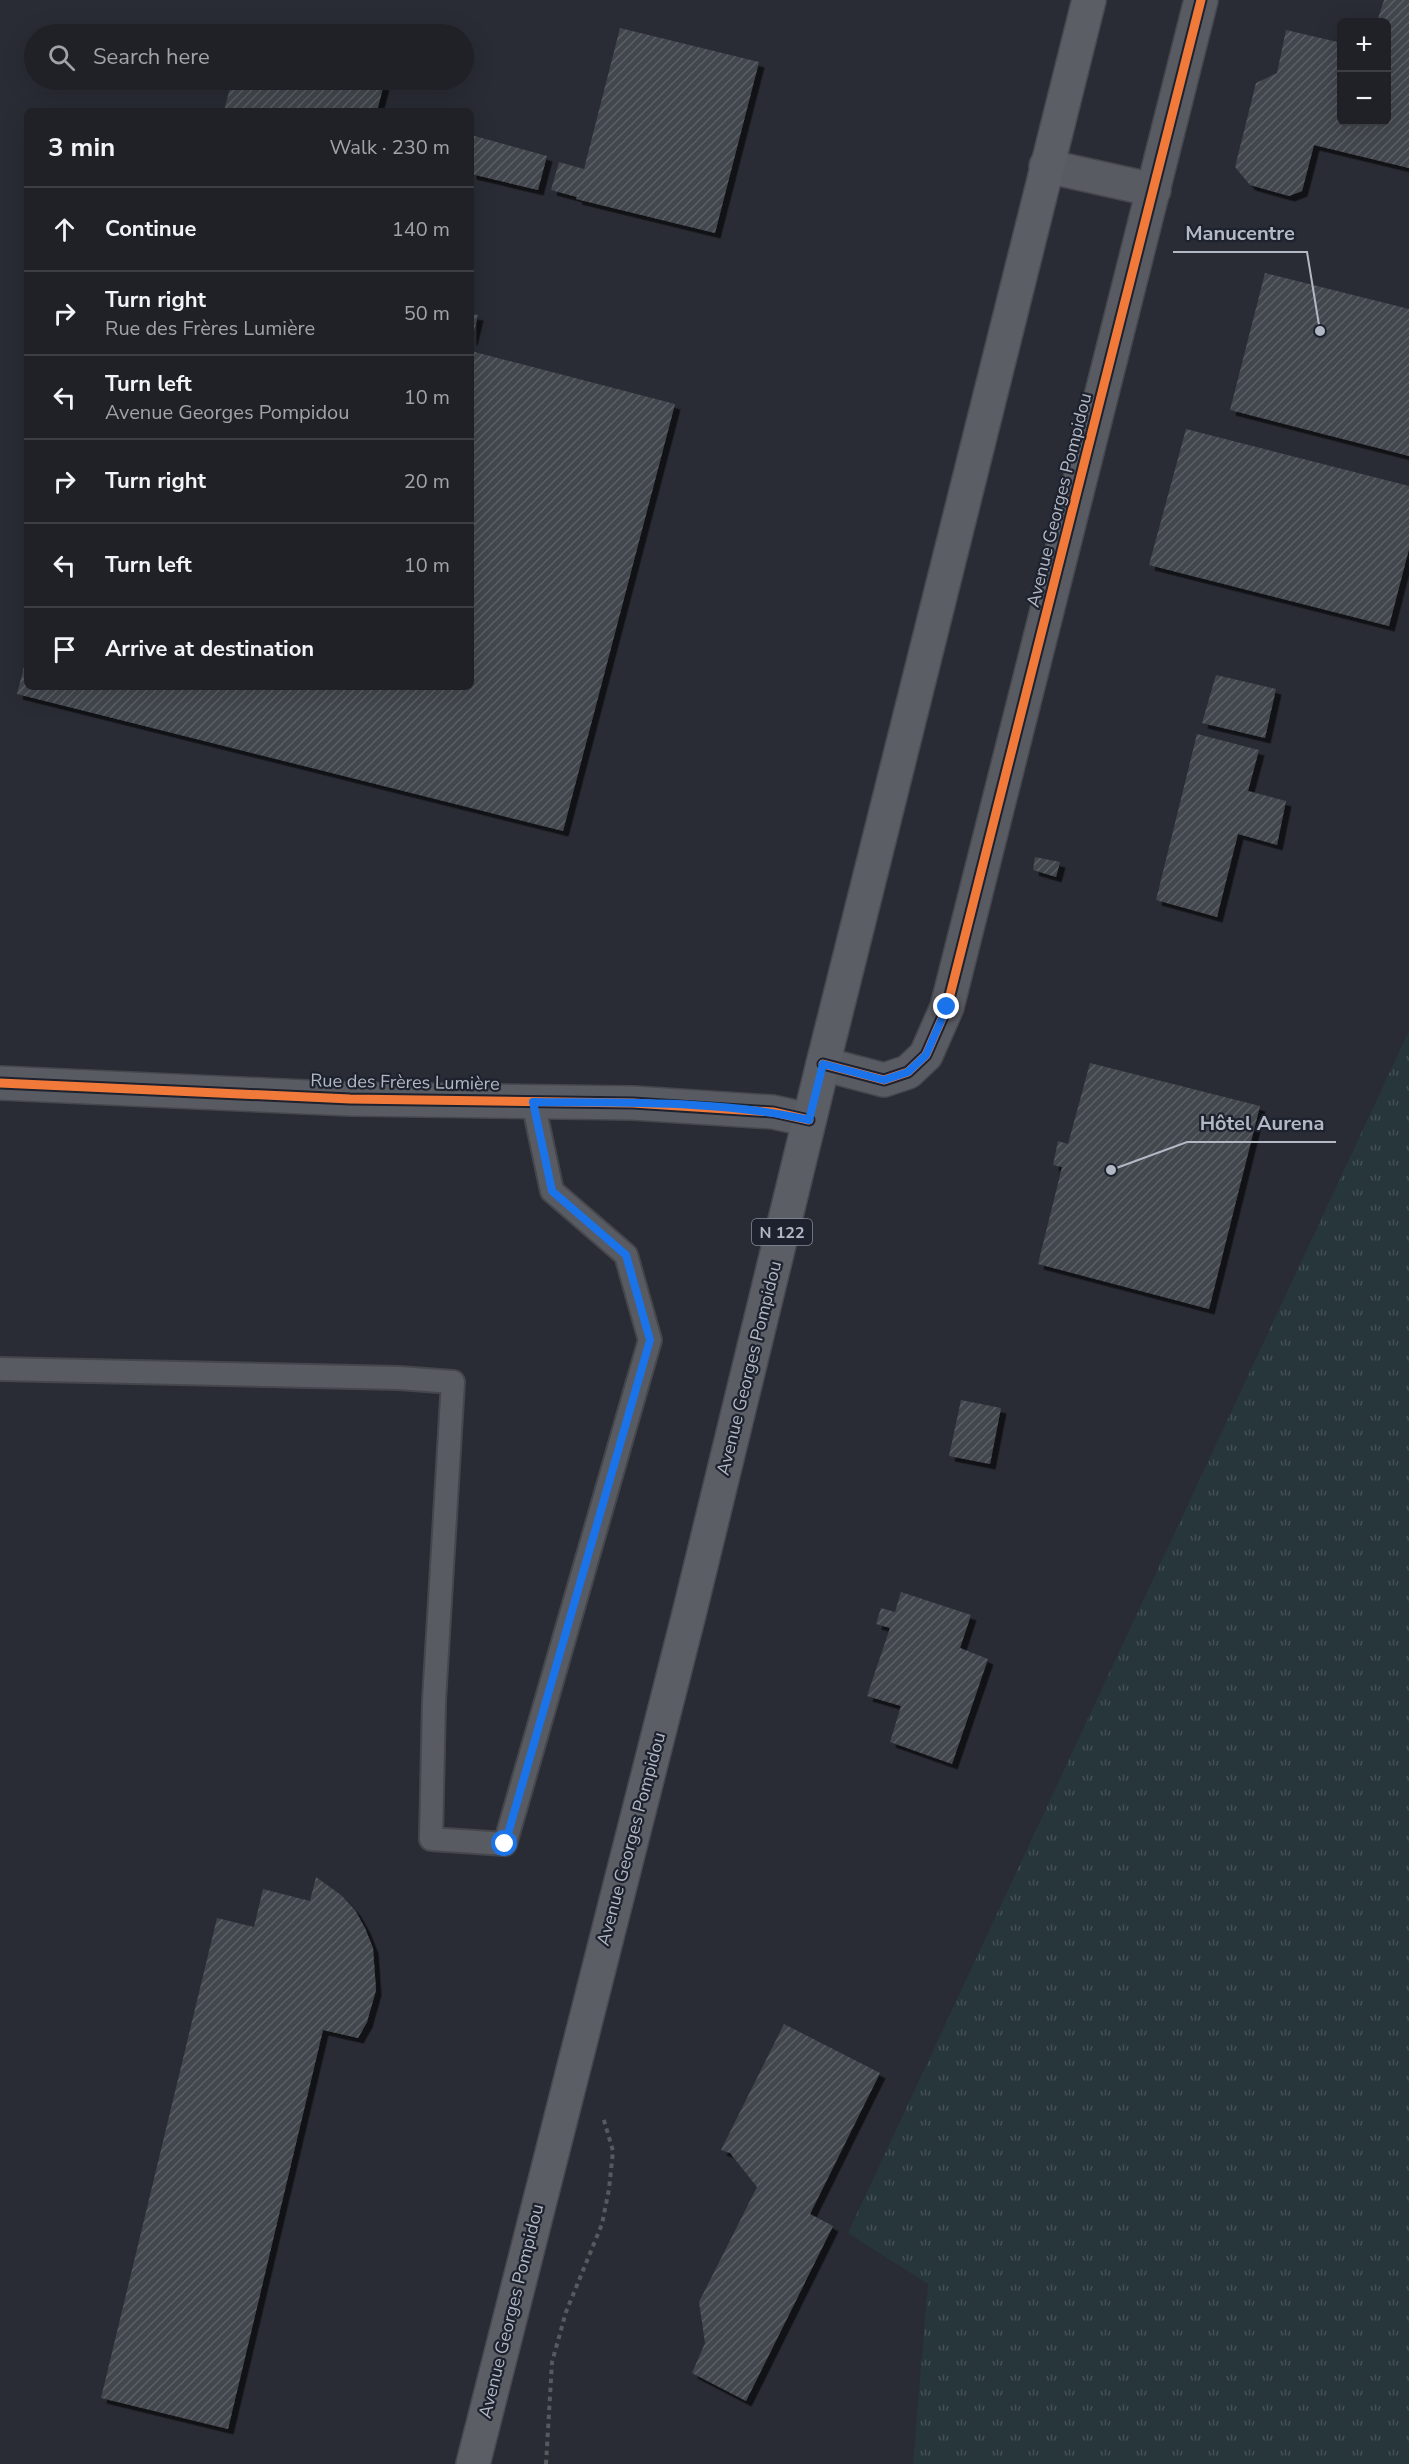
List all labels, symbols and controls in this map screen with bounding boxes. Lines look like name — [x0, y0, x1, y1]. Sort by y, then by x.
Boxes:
map controls — [1337, 18, 1391, 126]
button: + — [1337, 18, 1391, 72]
search box — [24, 24, 474, 90]
icon: search — [45, 41, 78, 74]
text: Search here — [93, 42, 210, 72]
button: − — [1337, 72, 1391, 126]
text: 3 min — [48, 130, 115, 165]
text: Walk · 230 m — [330, 134, 450, 161]
icon: ahead — [48, 213, 81, 246]
text: Continue — [105, 214, 196, 244]
callout: Manucentre — [1173, 214, 1307, 252]
text: 140 m — [392, 216, 450, 243]
text: Manucentre — [1185, 220, 1295, 247]
text: Turn right — [105, 285, 206, 315]
icon: right — [48, 297, 81, 330]
text: 50 m — [404, 300, 450, 327]
text: Rue des Frères Lumière — [105, 315, 315, 342]
text: Turn left — [105, 369, 192, 399]
icon: left — [48, 381, 81, 414]
text: 10 m — [404, 384, 450, 411]
street label: Avenue Georges Pompidou — [1021, 390, 1097, 610]
text: Avenue Georges Pompidou — [105, 399, 349, 426]
icon: right — [48, 465, 81, 498]
text: Turn right — [105, 466, 206, 496]
text: 20 m — [404, 468, 450, 495]
icon: left — [48, 549, 81, 582]
text: Turn left — [105, 550, 192, 580]
text: 10 m — [404, 552, 450, 579]
icon: arrive — [48, 633, 81, 666]
text: Arrive at destination — [105, 634, 314, 664]
route end — [933, 993, 959, 1019]
street label: Rue des Frères Lumière — [310, 1068, 500, 1096]
callout: Hôtel Aurena — [1187, 1104, 1336, 1142]
text: Hôtel Aurena — [1200, 1110, 1324, 1137]
road number: N 122 — [752, 1219, 812, 1245]
street label: Avenue Georges Pompidou — [711, 1258, 787, 1478]
street label: Avenue Georges Pompidou — [591, 1730, 671, 1948]
route start — [491, 1830, 517, 1856]
street label: Avenue Georges Pompidou — [473, 2201, 549, 2421]

